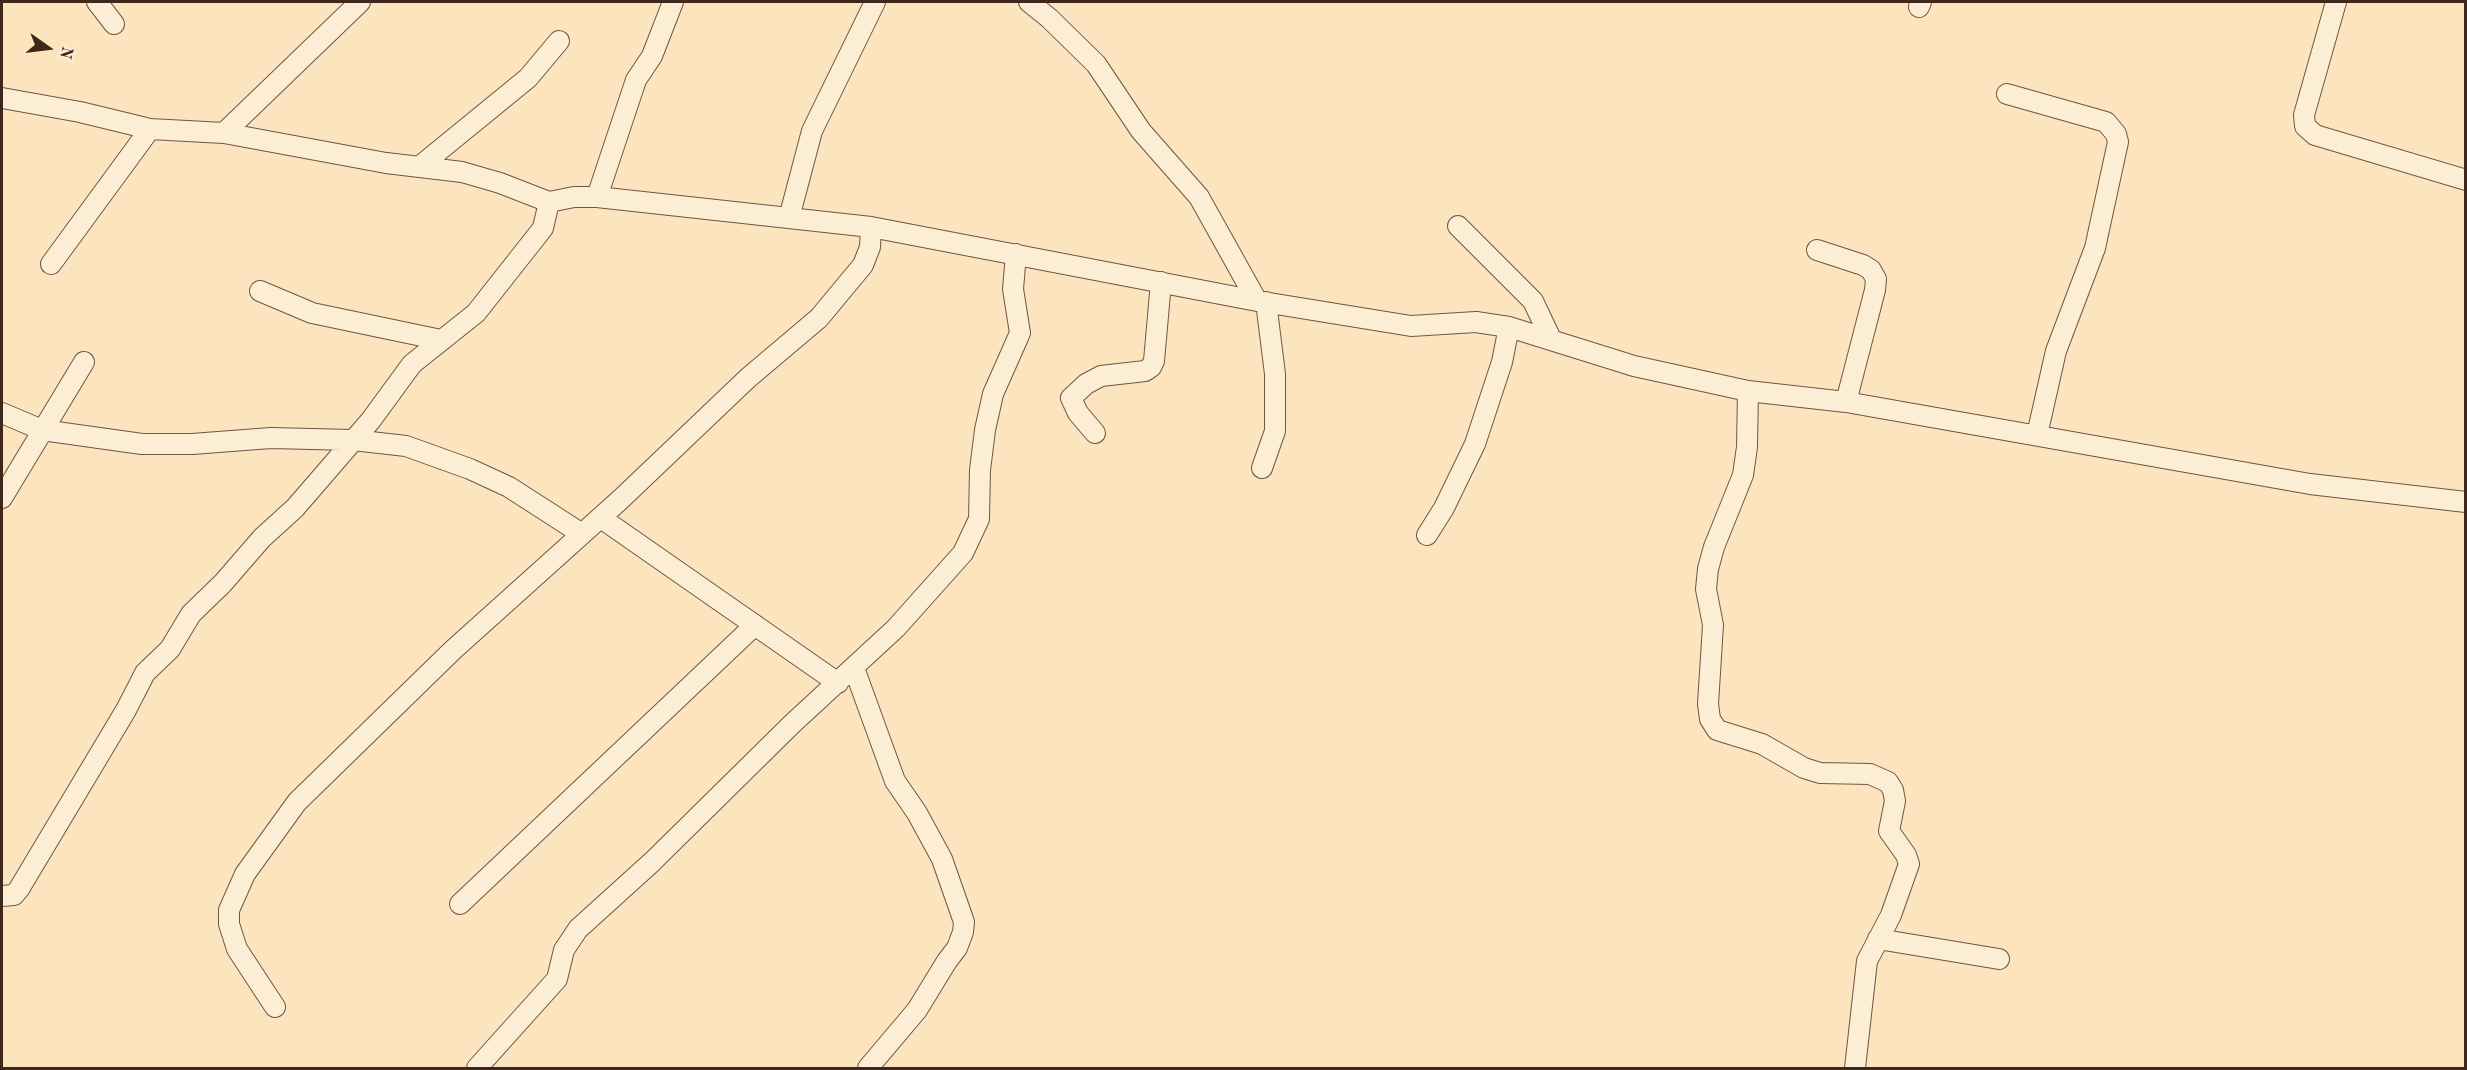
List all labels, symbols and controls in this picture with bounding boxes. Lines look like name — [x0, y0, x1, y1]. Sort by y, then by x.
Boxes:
north arrow — [18, 18, 78, 78]
text: N — [56, 44, 75, 60]

